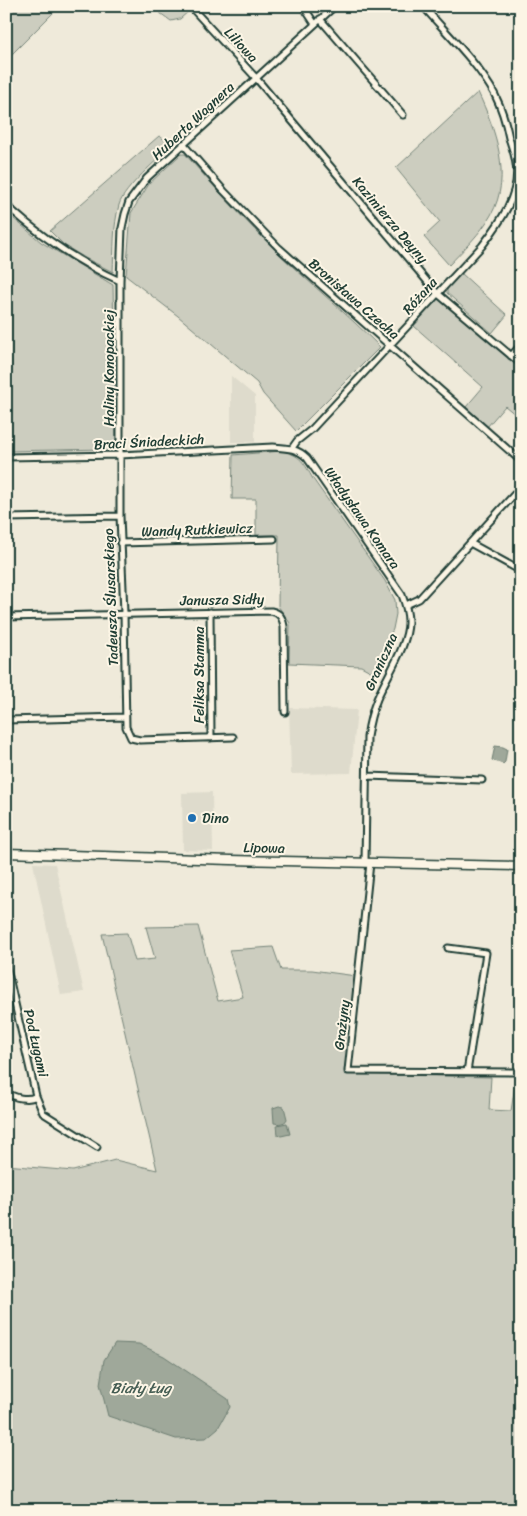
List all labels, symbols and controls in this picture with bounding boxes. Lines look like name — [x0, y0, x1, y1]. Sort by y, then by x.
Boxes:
street label: Liliowa — [218, 21, 264, 69]
street label: Huberta Wagnera — [145, 75, 241, 167]
street label: Kazimierza Deyny — [346, 171, 435, 270]
street label: Bronisława Czecha — [303, 252, 405, 346]
street label: Różana — [396, 271, 445, 321]
street label: Haliny Konopackiej — [97, 309, 122, 426]
street label: Braci Śniadeckich — [93, 427, 205, 457]
street label: Władysława Komara — [317, 461, 407, 575]
street label: Wandy Rutkiewicz — [141, 516, 253, 544]
street label: Tadeusza Ślusarskiego — [96, 528, 126, 666]
street label: Janusza Sidły — [179, 587, 265, 613]
street label: Feliksa Stamma — [187, 626, 212, 724]
street label: Graniczna — [357, 629, 405, 695]
place label: Dino — [202, 806, 229, 831]
marker: Dino — [186, 812, 198, 824]
street label: Lipowa — [243, 835, 285, 861]
street label: Grażyny — [327, 998, 358, 1051]
street label: Pod Ługami — [16, 1006, 56, 1081]
water label: Biały Ług — [111, 1375, 173, 1401]

